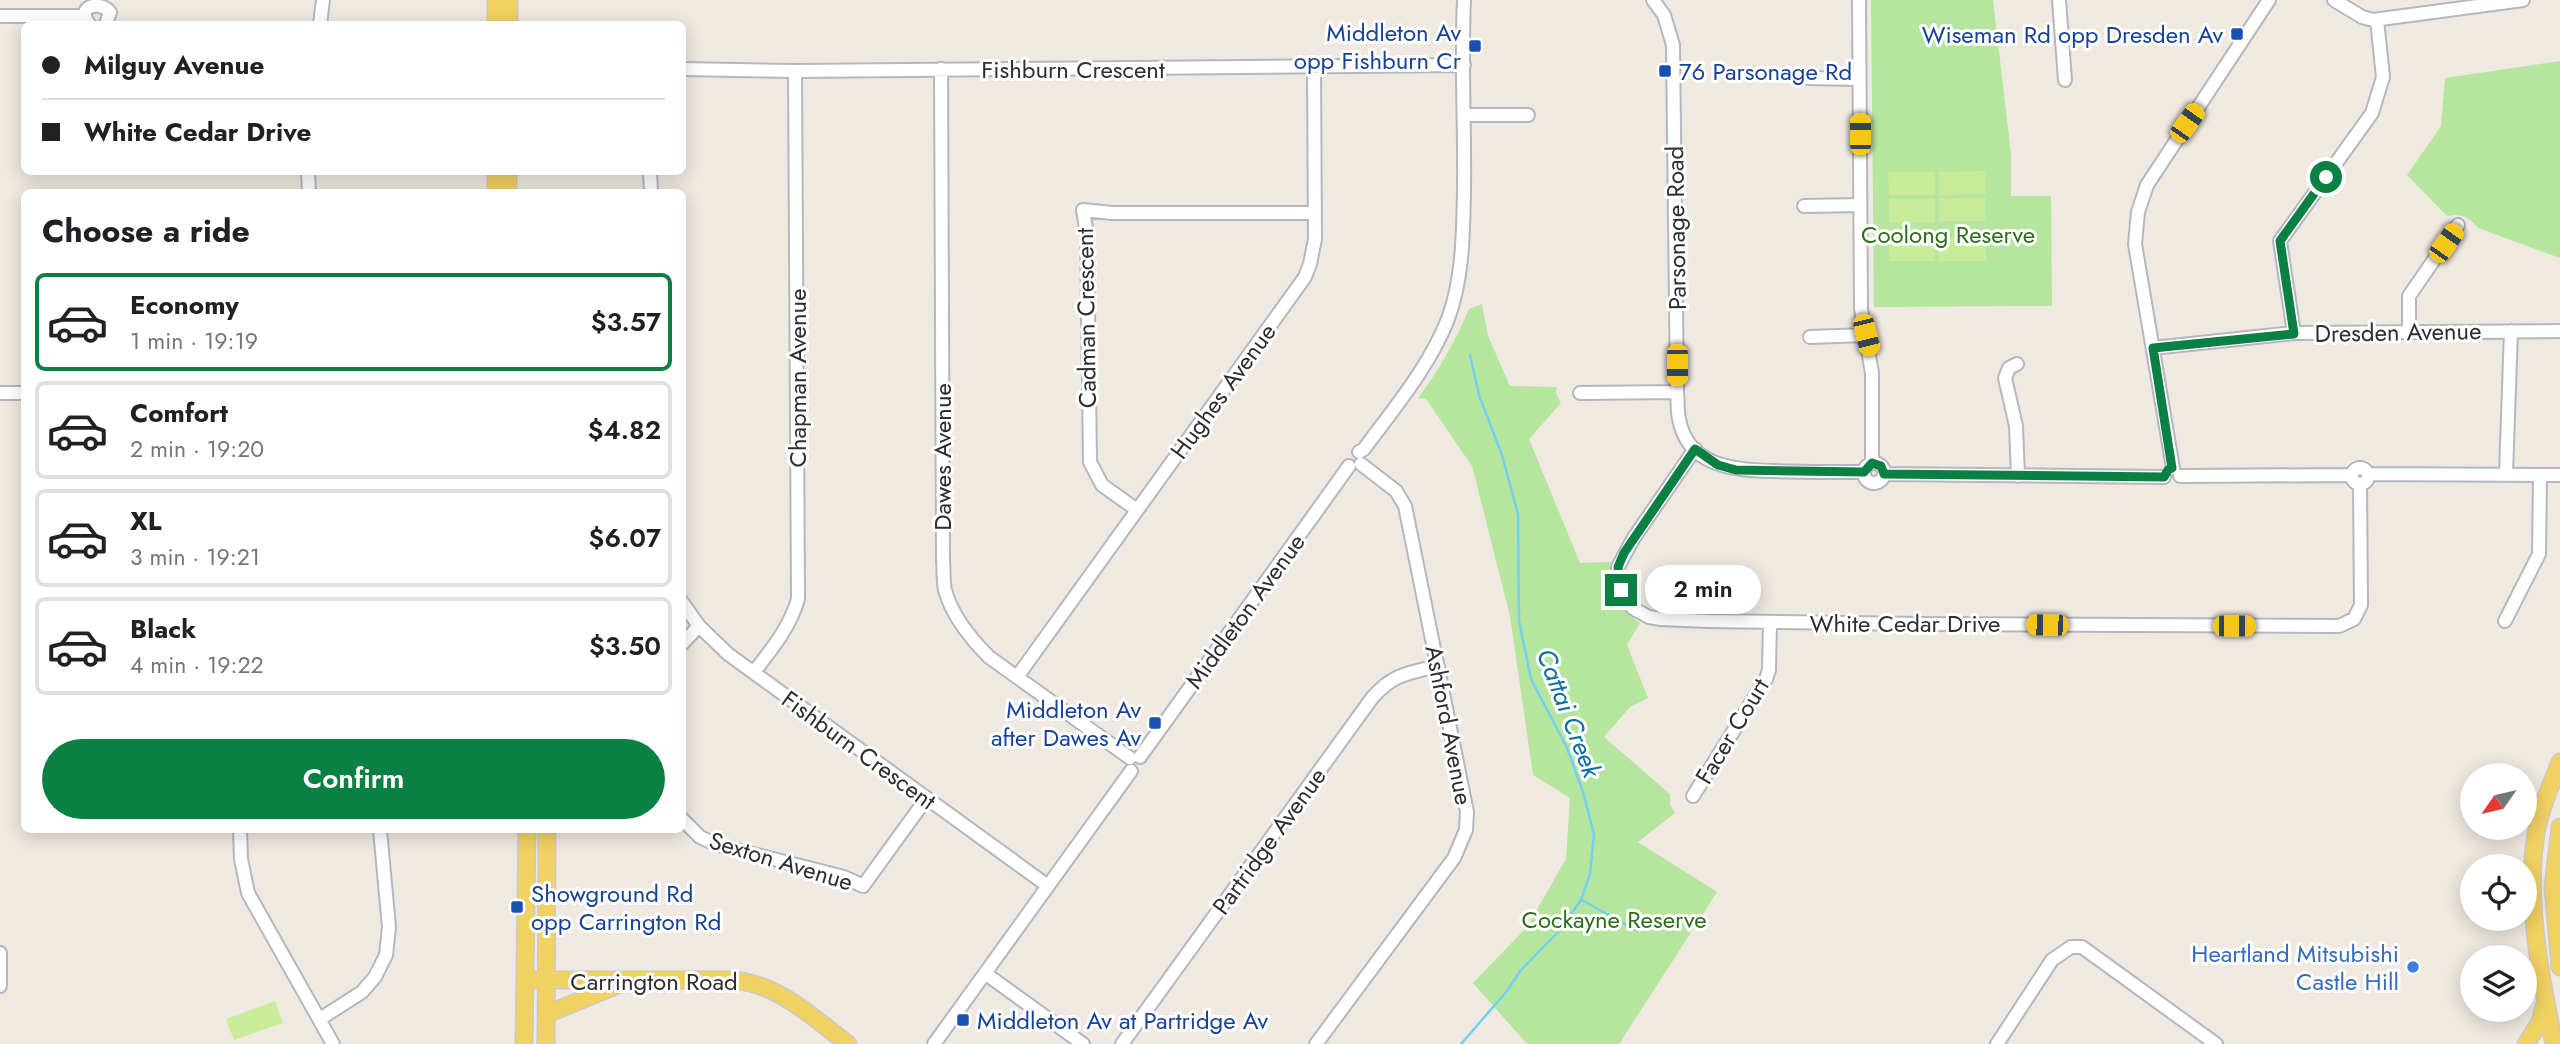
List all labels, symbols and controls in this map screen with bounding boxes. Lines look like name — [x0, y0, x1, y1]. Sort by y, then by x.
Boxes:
place label: Middleton Av opp Fishburn Cr — [1294, 15, 1462, 78]
place label: Wiseman Rd opp Dresden Av — [1922, 17, 2223, 52]
marker: Wiseman Rd opp Dresden Av — [2229, 26, 2245, 42]
marker: Middleton Av opp Fishburn Cr — [1467, 38, 1483, 54]
text: Milguy Avenue — [84, 46, 264, 84]
street label: Fishburn Crescent — [981, 52, 1165, 87]
place label: 76 Parsonage Rd — [1679, 54, 1852, 89]
marker: 76 Parsonage Rd — [1657, 63, 1673, 79]
car — [2167, 100, 2208, 146]
text: White Cedar Drive — [84, 113, 311, 151]
car — [1850, 113, 1871, 155]
street label: Parsonage Road — [1657, 146, 1695, 310]
route start — [2310, 161, 2342, 193]
text: Choose a ride — [42, 208, 250, 254]
park label: Coolong Reserve — [1861, 217, 2035, 252]
car — [2426, 220, 2467, 266]
street label: Cadman Crescent — [1067, 227, 1105, 408]
text: Economy — [130, 286, 239, 324]
street label: Chapman Avenue — [780, 288, 815, 468]
icon: car — [46, 291, 109, 354]
text: $3.57 — [591, 303, 661, 341]
car — [1851, 312, 1882, 358]
street label: Dresden Avenue — [2314, 313, 2482, 351]
street label: Hughes Avenue — [1162, 316, 1284, 466]
text: 1 min · 19:19 — [130, 324, 258, 358]
car — [1667, 344, 1688, 386]
street label: Dawes Avenue — [925, 383, 960, 531]
text: Comfort — [130, 394, 228, 432]
icon: car — [46, 399, 109, 462]
text: $4.82 — [588, 411, 661, 449]
text: 2 min · 19:20 — [130, 432, 264, 466]
text: XL — [130, 502, 162, 540]
icon: car — [46, 507, 109, 570]
text: $6.07 — [589, 519, 661, 557]
street label: Middleton Avenue — [1177, 526, 1313, 696]
text: 3 min · 19:21 — [130, 540, 260, 574]
callout: 2 min — [1646, 566, 1761, 614]
text: 2 min — [1673, 572, 1733, 606]
route end — [1605, 574, 1637, 606]
street label: White Cedar Drive — [1810, 606, 2000, 641]
text: Black — [130, 610, 196, 648]
car — [2026, 614, 2069, 636]
icon: car — [46, 615, 109, 678]
car — [2214, 616, 2256, 637]
text: $3.50 — [589, 627, 661, 665]
street label: Ashford Avenue — [1416, 642, 1482, 808]
water label: Cattai Creek — [1527, 643, 1612, 785]
text: 4 min · 19:22 — [130, 648, 264, 682]
street label: Facer Court — [1687, 671, 1778, 791]
street label: Fishburn Crescent — [775, 682, 944, 818]
place label: Middleton Av after Dawes Av — [991, 692, 1141, 755]
marker: Middleton Av after Dawes Av — [1147, 715, 1163, 731]
button: Confirm — [42, 739, 665, 819]
street label: Partridge Avenue — [1204, 760, 1334, 922]
north arrow — [2460, 763, 2538, 840]
map controls — [2460, 763, 2537, 1022]
street label: Sexton Avenue — [705, 823, 857, 899]
button: locate — [2460, 854, 2537, 931]
place label: Showground Rd opp Carrington Rd — [531, 876, 721, 939]
marker: Showground Rd opp Carrington Rd — [509, 899, 525, 915]
park label: Cockayne Reserve — [1521, 902, 1707, 937]
place label: Heartland Mitsubishi Castle Hill — [2191, 936, 2399, 999]
button: layers — [2460, 945, 2537, 1022]
marker: Heartland Mitsubishi Castle Hill — [2405, 959, 2421, 975]
street label: Carrington Road — [570, 964, 738, 999]
place label: Middleton Av at Partridge Av — [977, 1003, 1268, 1038]
marker: Middleton Av at Partridge Av — [955, 1012, 971, 1028]

